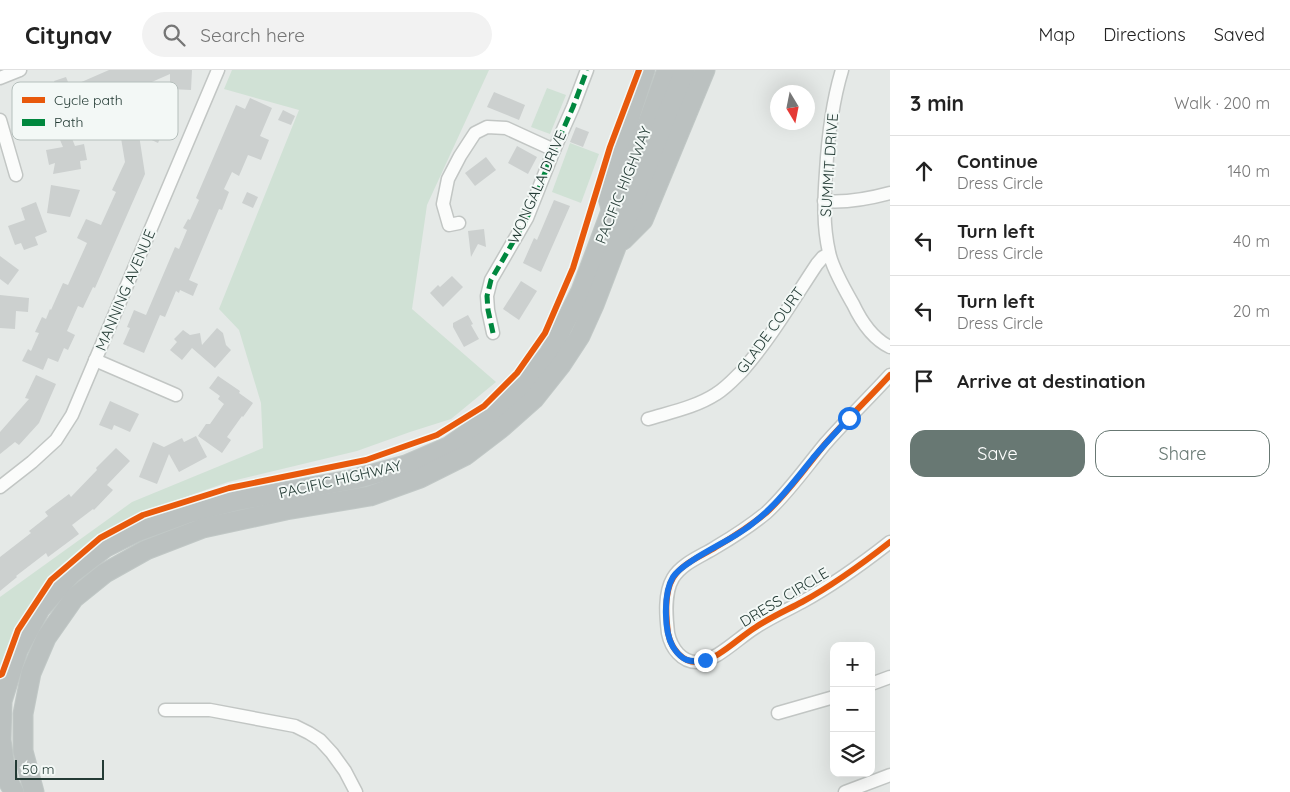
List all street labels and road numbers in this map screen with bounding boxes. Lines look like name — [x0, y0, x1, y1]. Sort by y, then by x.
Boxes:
street label: SUMMIT DRIVE — [816, 113, 842, 217]
street label: PACIFIC HIGHWAY — [591, 123, 655, 247]
street label: WONGALA DRIVE — [504, 127, 570, 247]
street label: MANNING AVENUE — [91, 226, 159, 354]
street label: GLADE COURT — [732, 283, 808, 377]
street label: PACIFIC HIGHWAY — [277, 456, 404, 502]
street label: DRESS CIRCLE — [736, 563, 832, 631]

